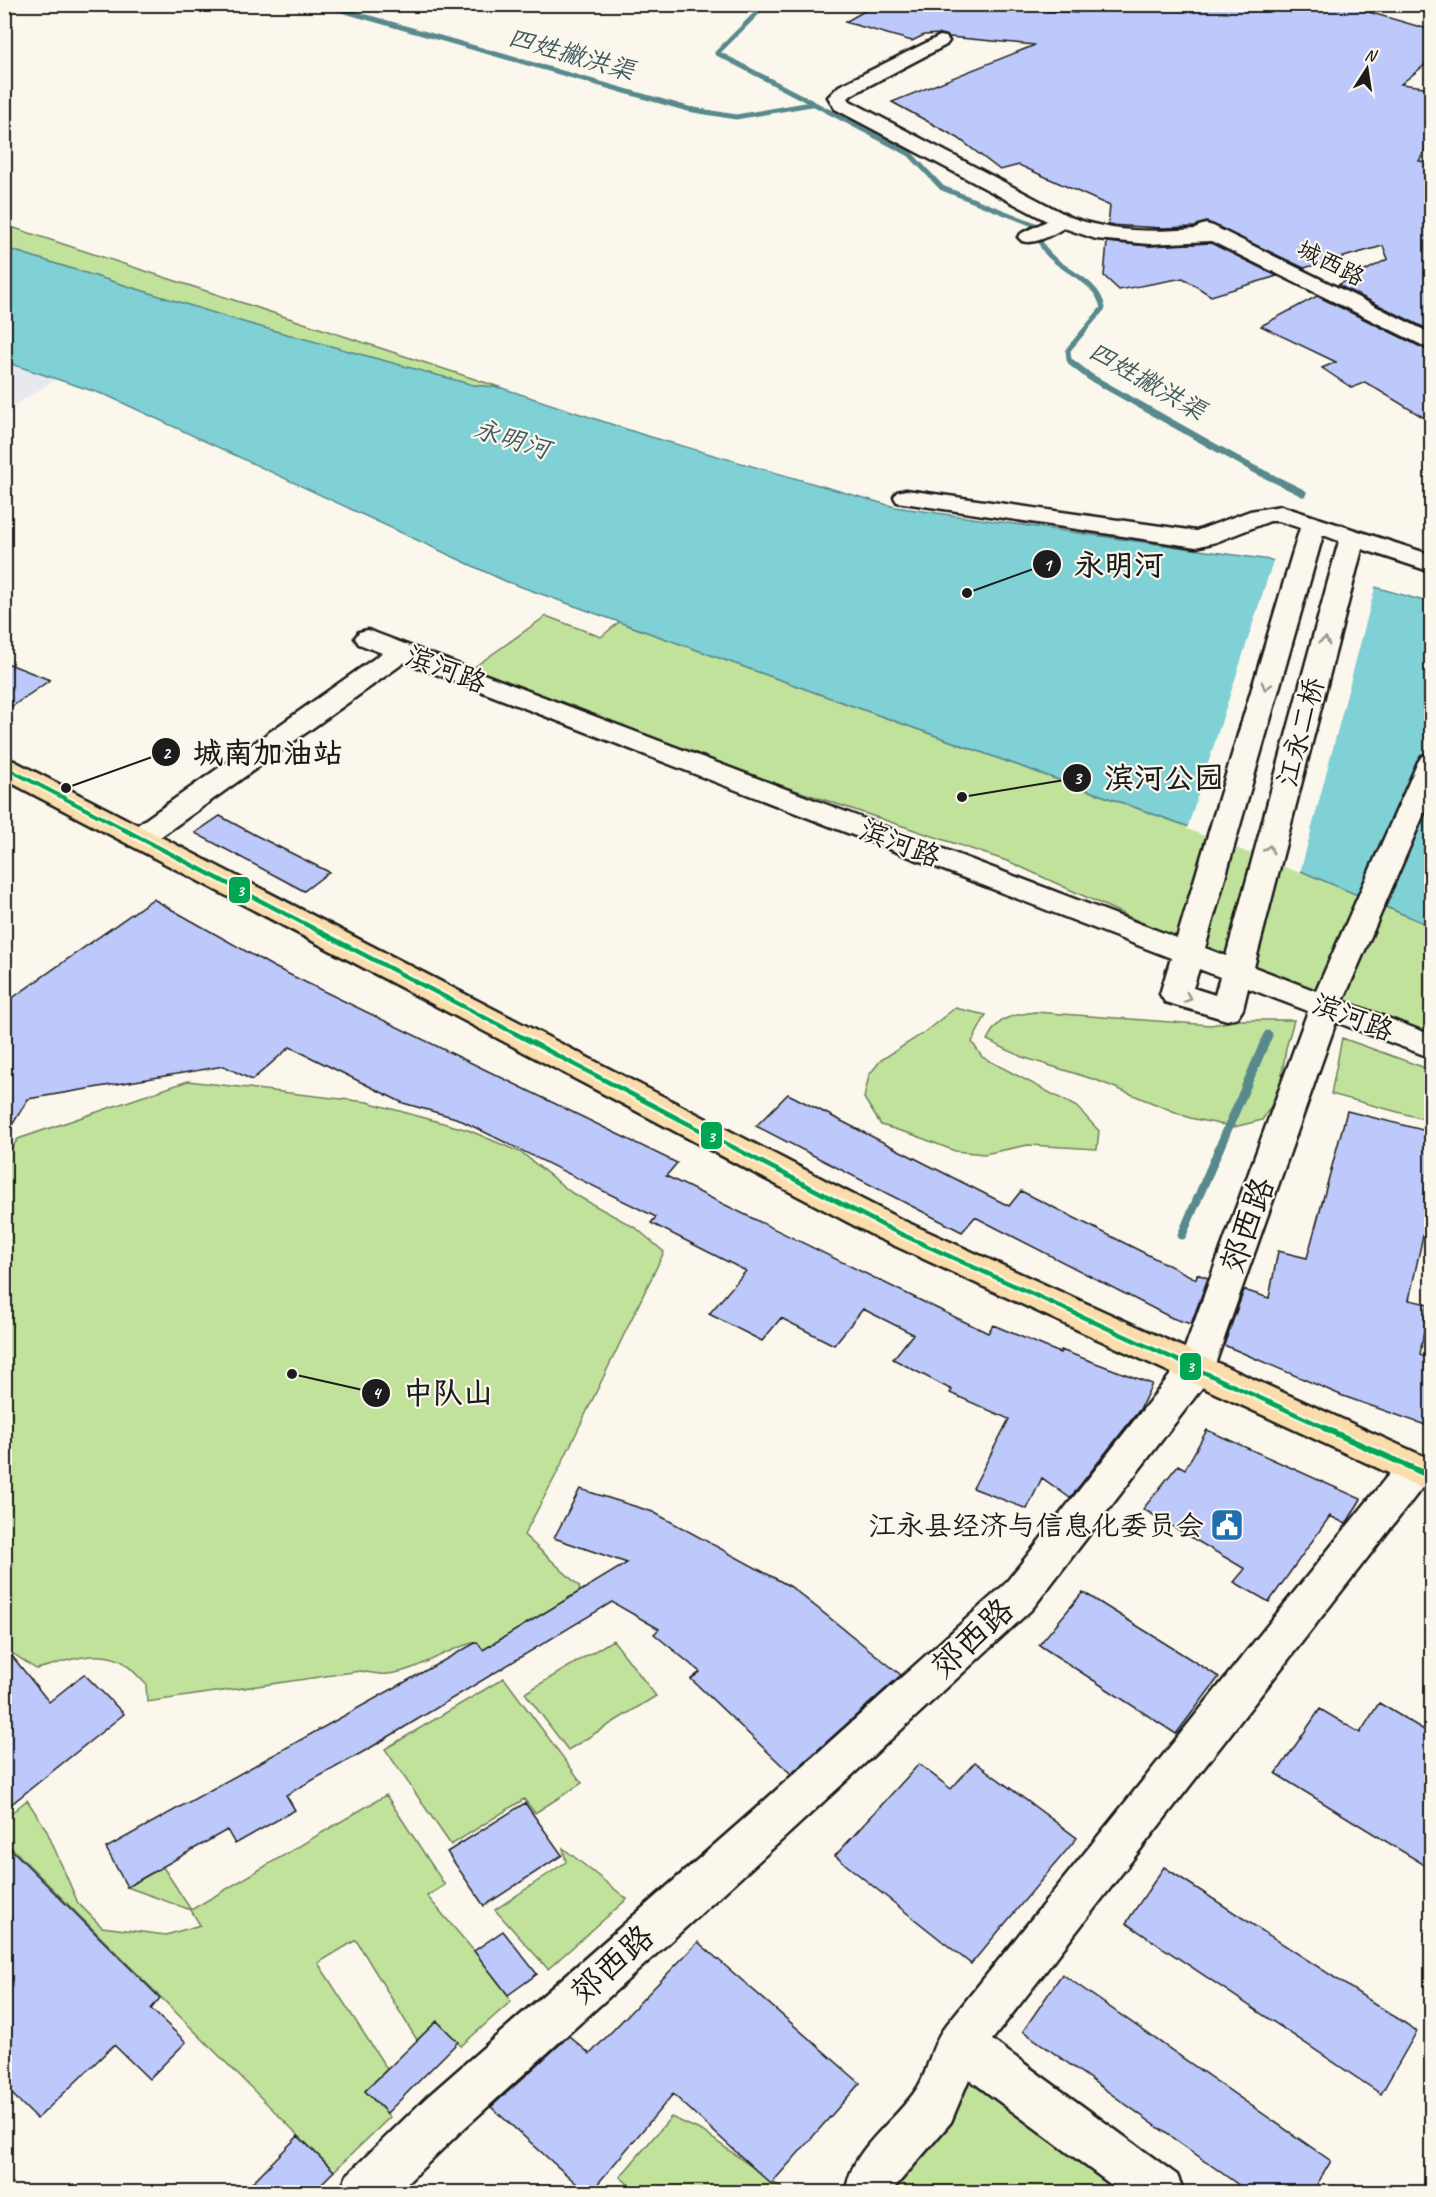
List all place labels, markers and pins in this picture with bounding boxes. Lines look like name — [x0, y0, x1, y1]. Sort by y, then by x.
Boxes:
callout: 永明河 — [1032, 540, 1176, 588]
callout: 城南加油站 — [151, 728, 355, 776]
callout: 滨河公园 — [1062, 754, 1236, 802]
callout: 中队山 — [361, 1369, 505, 1417]
public building icon: 江永县经济与信息化委员会 — [1209, 1507, 1245, 1543]
place label: 江永县经济与信息化委员会 — [868, 1508, 1204, 1543]

